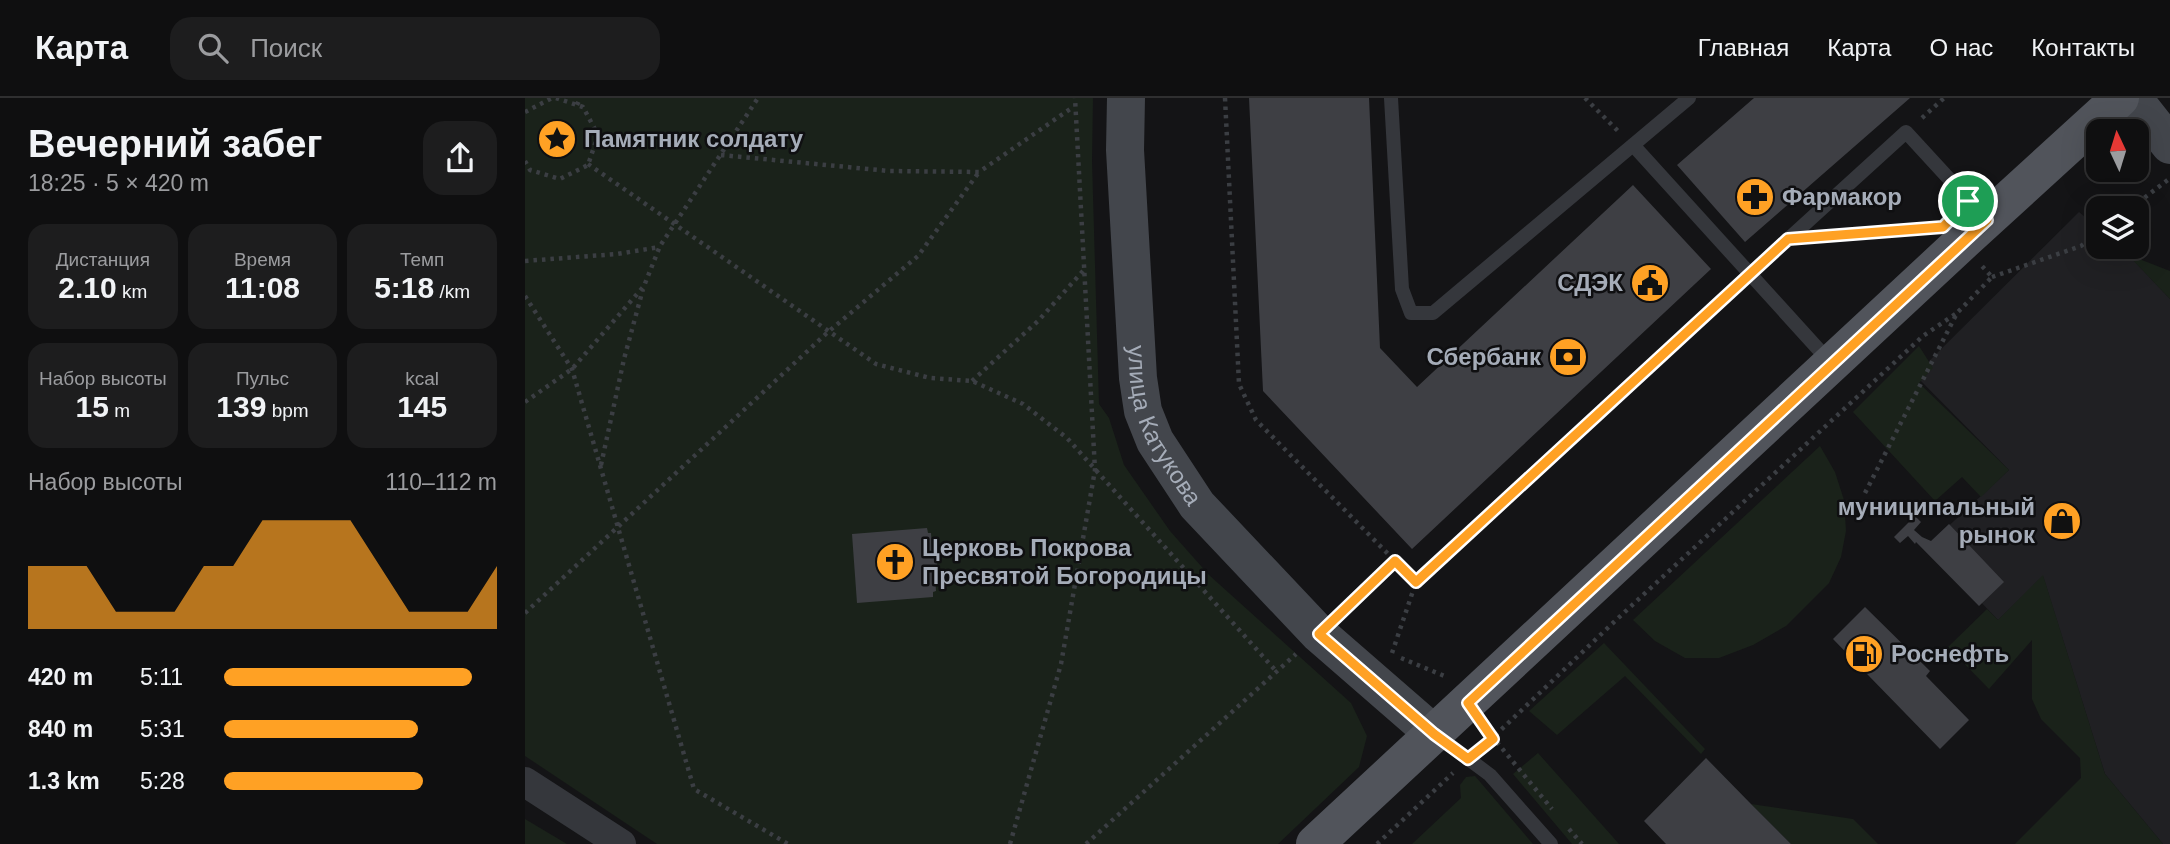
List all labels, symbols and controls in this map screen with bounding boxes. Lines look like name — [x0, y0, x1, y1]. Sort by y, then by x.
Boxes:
search box — [170, 17, 660, 80]
text: Карта — [35, 29, 128, 66]
icon: search — [194, 29, 232, 67]
text: Поиск — [250, 33, 322, 63]
text: Главная — [1698, 34, 1789, 61]
text: Карта — [1827, 34, 1891, 61]
text: О нас — [1929, 34, 1993, 61]
text: Контакты — [2031, 34, 2135, 61]
place icon: Памятник солдату — [536, 118, 578, 160]
north arrow — [2086, 119, 2149, 182]
map controls — [2086, 119, 2149, 259]
button: share — [423, 121, 497, 195]
text: Вечерний забег — [28, 123, 322, 165]
place label: Памятник солдату — [584, 125, 804, 152]
text: 18:25 · 5 × 420 m — [28, 170, 209, 196]
pin — [1938, 171, 1998, 231]
pharmacy icon: Фармакор — [1734, 176, 1776, 218]
icon: arrive — [1949, 182, 1987, 220]
place label: Фармакор — [1782, 183, 1902, 210]
button: layers — [2086, 196, 2149, 259]
text: Дистанция — [56, 249, 150, 270]
text: Время — [234, 249, 291, 270]
text: Темп — [400, 249, 444, 270]
public building icon: СДЭК — [1629, 262, 1671, 304]
place label: СДЭК — [1557, 269, 1623, 296]
text: 2.10 — [58, 271, 117, 304]
text: 11:08 — [225, 271, 300, 304]
text: 5:18 — [374, 271, 434, 304]
text: km — [117, 281, 147, 302]
text: /km — [434, 281, 470, 302]
bank icon: Сбербанк — [1547, 336, 1589, 378]
place label: Сбербанк — [1426, 343, 1542, 370]
street label: улица Катукова — [1123, 345, 1208, 511]
text: Набор высоты — [39, 368, 167, 389]
text: Пульс — [236, 368, 289, 389]
text: kcal — [405, 368, 439, 389]
text: 15 — [76, 390, 109, 423]
text: 139 — [216, 390, 266, 423]
text: 145 — [397, 390, 447, 423]
text: m — [109, 400, 130, 421]
text: bpm — [266, 400, 309, 421]
text: Набор высоты — [28, 469, 182, 495]
text: 110–112 m — [385, 469, 497, 495]
place label: муниципальный рынок — [1838, 493, 2036, 548]
shop icon: муниципальный рынок — [2041, 500, 2083, 542]
place label: Церковь Покрова Пресвятой Богородицы — [922, 534, 1207, 589]
church icon: Церковь Покрова Пресвятой Богородицы — [874, 541, 916, 583]
fuel station icon: Роснефть — [1843, 633, 1885, 675]
place label: Роснефть — [1891, 640, 2009, 667]
text: 420 m — [28, 664, 93, 690]
text: 5:11 — [140, 664, 183, 690]
text: 840 m — [28, 716, 93, 742]
text: 5:31 — [140, 716, 185, 742]
text: 1.3 km — [28, 768, 100, 794]
text: 5:28 — [140, 768, 185, 794]

